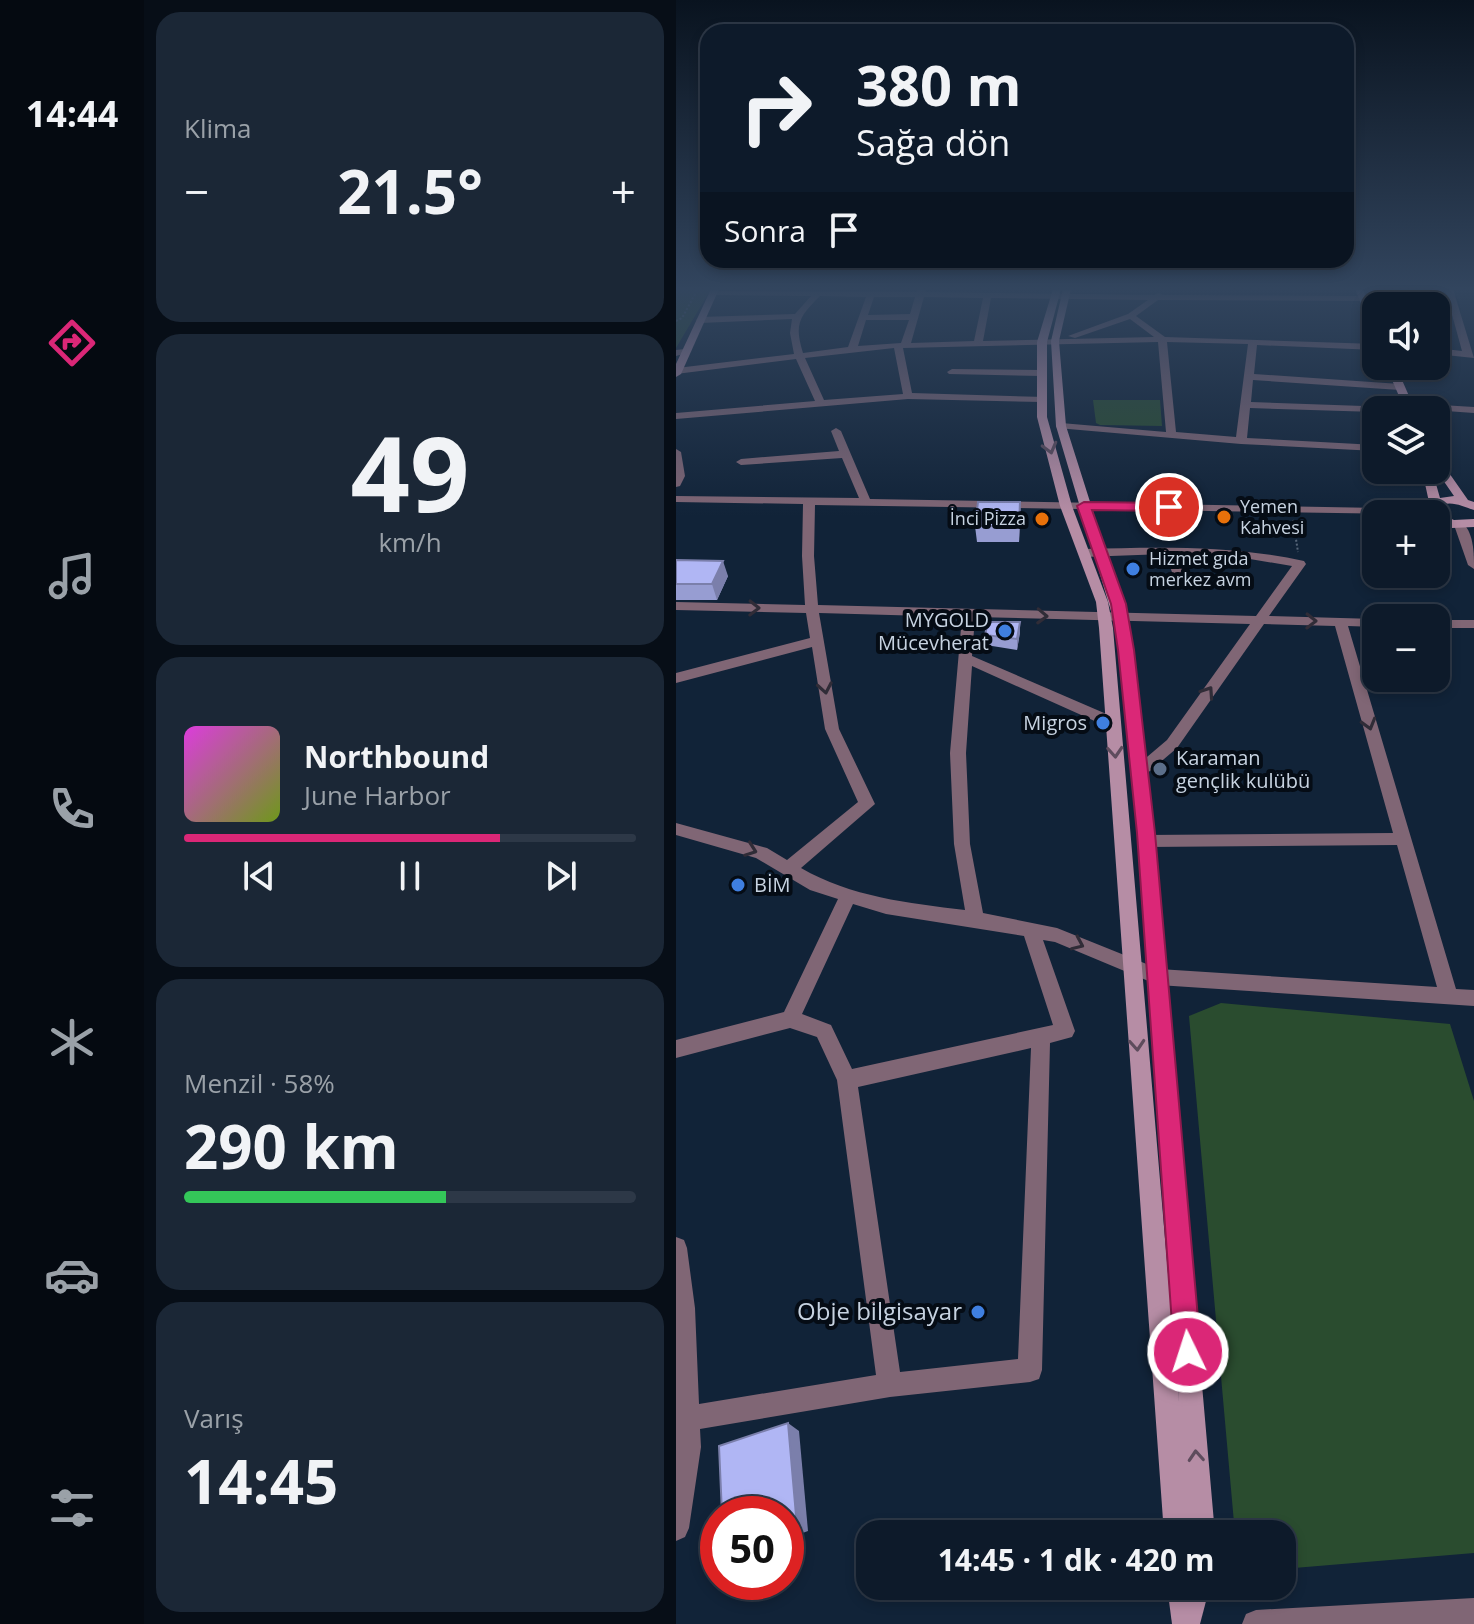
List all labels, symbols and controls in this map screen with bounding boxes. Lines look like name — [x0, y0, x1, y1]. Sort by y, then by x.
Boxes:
text: 380 m — [856, 46, 1022, 122]
icon: right — [724, 56, 828, 160]
text: 14:44 — [26, 89, 118, 138]
text: Klima — [184, 110, 252, 146]
text: Sağa dön — [856, 118, 1010, 167]
text: 21.5° — [337, 150, 483, 232]
text: − — [184, 161, 209, 221]
text: + — [611, 161, 636, 221]
icon: arrive — [822, 208, 866, 252]
text: Sonra — [724, 210, 806, 251]
map controls — [1362, 292, 1450, 692]
button: sound — [1362, 292, 1450, 380]
icon: directions — [44, 315, 100, 371]
button: layers — [1362, 396, 1450, 484]
text: 49 — [351, 401, 469, 542]
one-way arrow — [1041, 440, 1058, 454]
pin — [1135, 473, 1203, 541]
icon: arrive — [1147, 485, 1191, 529]
place label: Yemen Kahvesi — [1240, 494, 1304, 539]
button: + — [1362, 500, 1450, 588]
place label: İnci Pizza — [950, 506, 1026, 530]
marker: Yemen Kahvesi — [1215, 508, 1233, 526]
marker: İnci Pizza — [1033, 510, 1051, 528]
text: km/h — [378, 524, 442, 560]
place label: Hizmet gıda merkez avm — [1149, 546, 1251, 591]
icon: music — [44, 548, 100, 604]
marker: Hizmet gıda merkez avm — [1124, 560, 1142, 578]
one-way arrow — [748, 599, 761, 617]
button: − — [1362, 604, 1450, 692]
place label: MYGOLD Mücevherat — [878, 606, 989, 656]
one-way arrow — [1036, 607, 1049, 624]
one-way arrow — [1305, 613, 1318, 630]
marker: MYGOLD Mücevherat — [996, 622, 1014, 640]
one-way arrow — [816, 681, 833, 695]
one-way arrow — [1198, 686, 1213, 701]
place label: Migros — [1023, 709, 1087, 736]
marker: Migros — [1094, 714, 1112, 732]
one-way arrow — [1360, 716, 1376, 730]
text: Northbound — [304, 736, 489, 777]
place label: Karaman gençlik kulübü — [1176, 744, 1310, 794]
one-way arrow — [1106, 746, 1123, 759]
marker: Karaman gençlik kulübü — [1151, 760, 1169, 778]
text: June Harbor — [304, 777, 451, 813]
icon: phone — [44, 781, 100, 837]
one-way arrow — [743, 841, 757, 857]
icon: previous — [237, 854, 281, 898]
icon: pause — [388, 854, 432, 898]
icon: next — [539, 854, 583, 898]
place label: BİM — [754, 871, 791, 898]
marker: BİM — [729, 876, 747, 894]
one-way arrow — [1070, 934, 1084, 950]
icon: climate — [44, 1014, 100, 1070]
one-way arrow — [1128, 1039, 1145, 1052]
text: Menzil · 58% — [184, 1065, 335, 1101]
text: 290 km — [184, 1105, 399, 1187]
icon: car — [44, 1247, 100, 1303]
place label: Obje bilgisayar — [797, 1294, 962, 1327]
marker: Obje bilgisayar — [969, 1303, 987, 1321]
position arrow — [1146, 1310, 1230, 1394]
text: Varış — [184, 1400, 244, 1436]
text: 14:45 — [184, 1440, 338, 1522]
one-way arrow — [1188, 1449, 1205, 1462]
icon: filters — [44, 1480, 100, 1536]
speed limit sign: 50 — [700, 1496, 804, 1600]
text: 14:45 · 1 dk · 420 m — [938, 1539, 1214, 1580]

